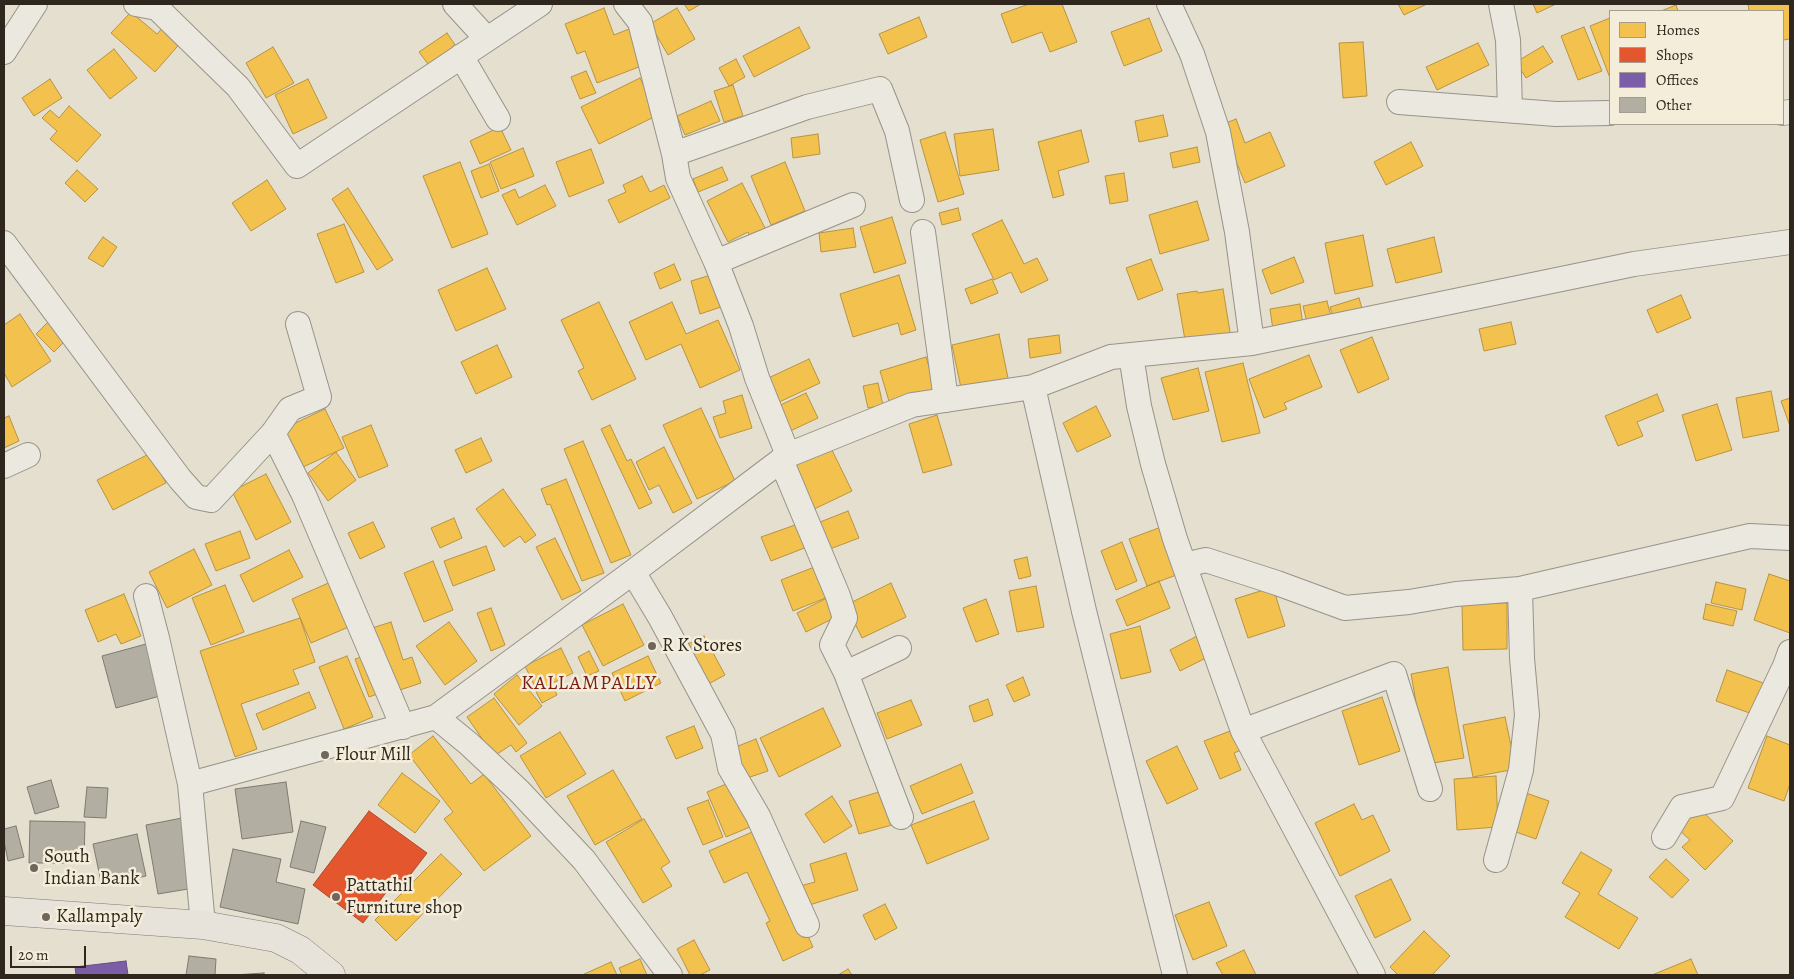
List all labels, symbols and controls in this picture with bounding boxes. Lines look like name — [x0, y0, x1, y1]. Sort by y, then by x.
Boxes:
legend — [1609, 10, 1784, 125]
text: Homes — [1656, 20, 1700, 40]
text: Shops — [1656, 45, 1693, 65]
text: Offices — [1656, 70, 1699, 90]
text: Other — [1656, 95, 1692, 115]
place label: R K Stores — [662, 635, 742, 657]
marker: R K Stores — [646, 640, 658, 652]
district label: KALLAMPALLY — [520, 672, 658, 696]
place label: Flour Mill — [335, 744, 411, 766]
marker: Flour Mill — [319, 749, 331, 761]
place label: South Indian Bank — [44, 846, 140, 890]
marker: South Indian Bank — [28, 862, 40, 874]
place label: Pattathil Furniture shop — [346, 875, 462, 919]
marker: Pattathil Furniture shop — [330, 891, 342, 903]
place label: Kallampaly — [56, 906, 143, 928]
marker: Kallampaly — [40, 911, 52, 923]
scale bar — [12, 936, 89, 968]
text: 20 m — [18, 945, 49, 965]

